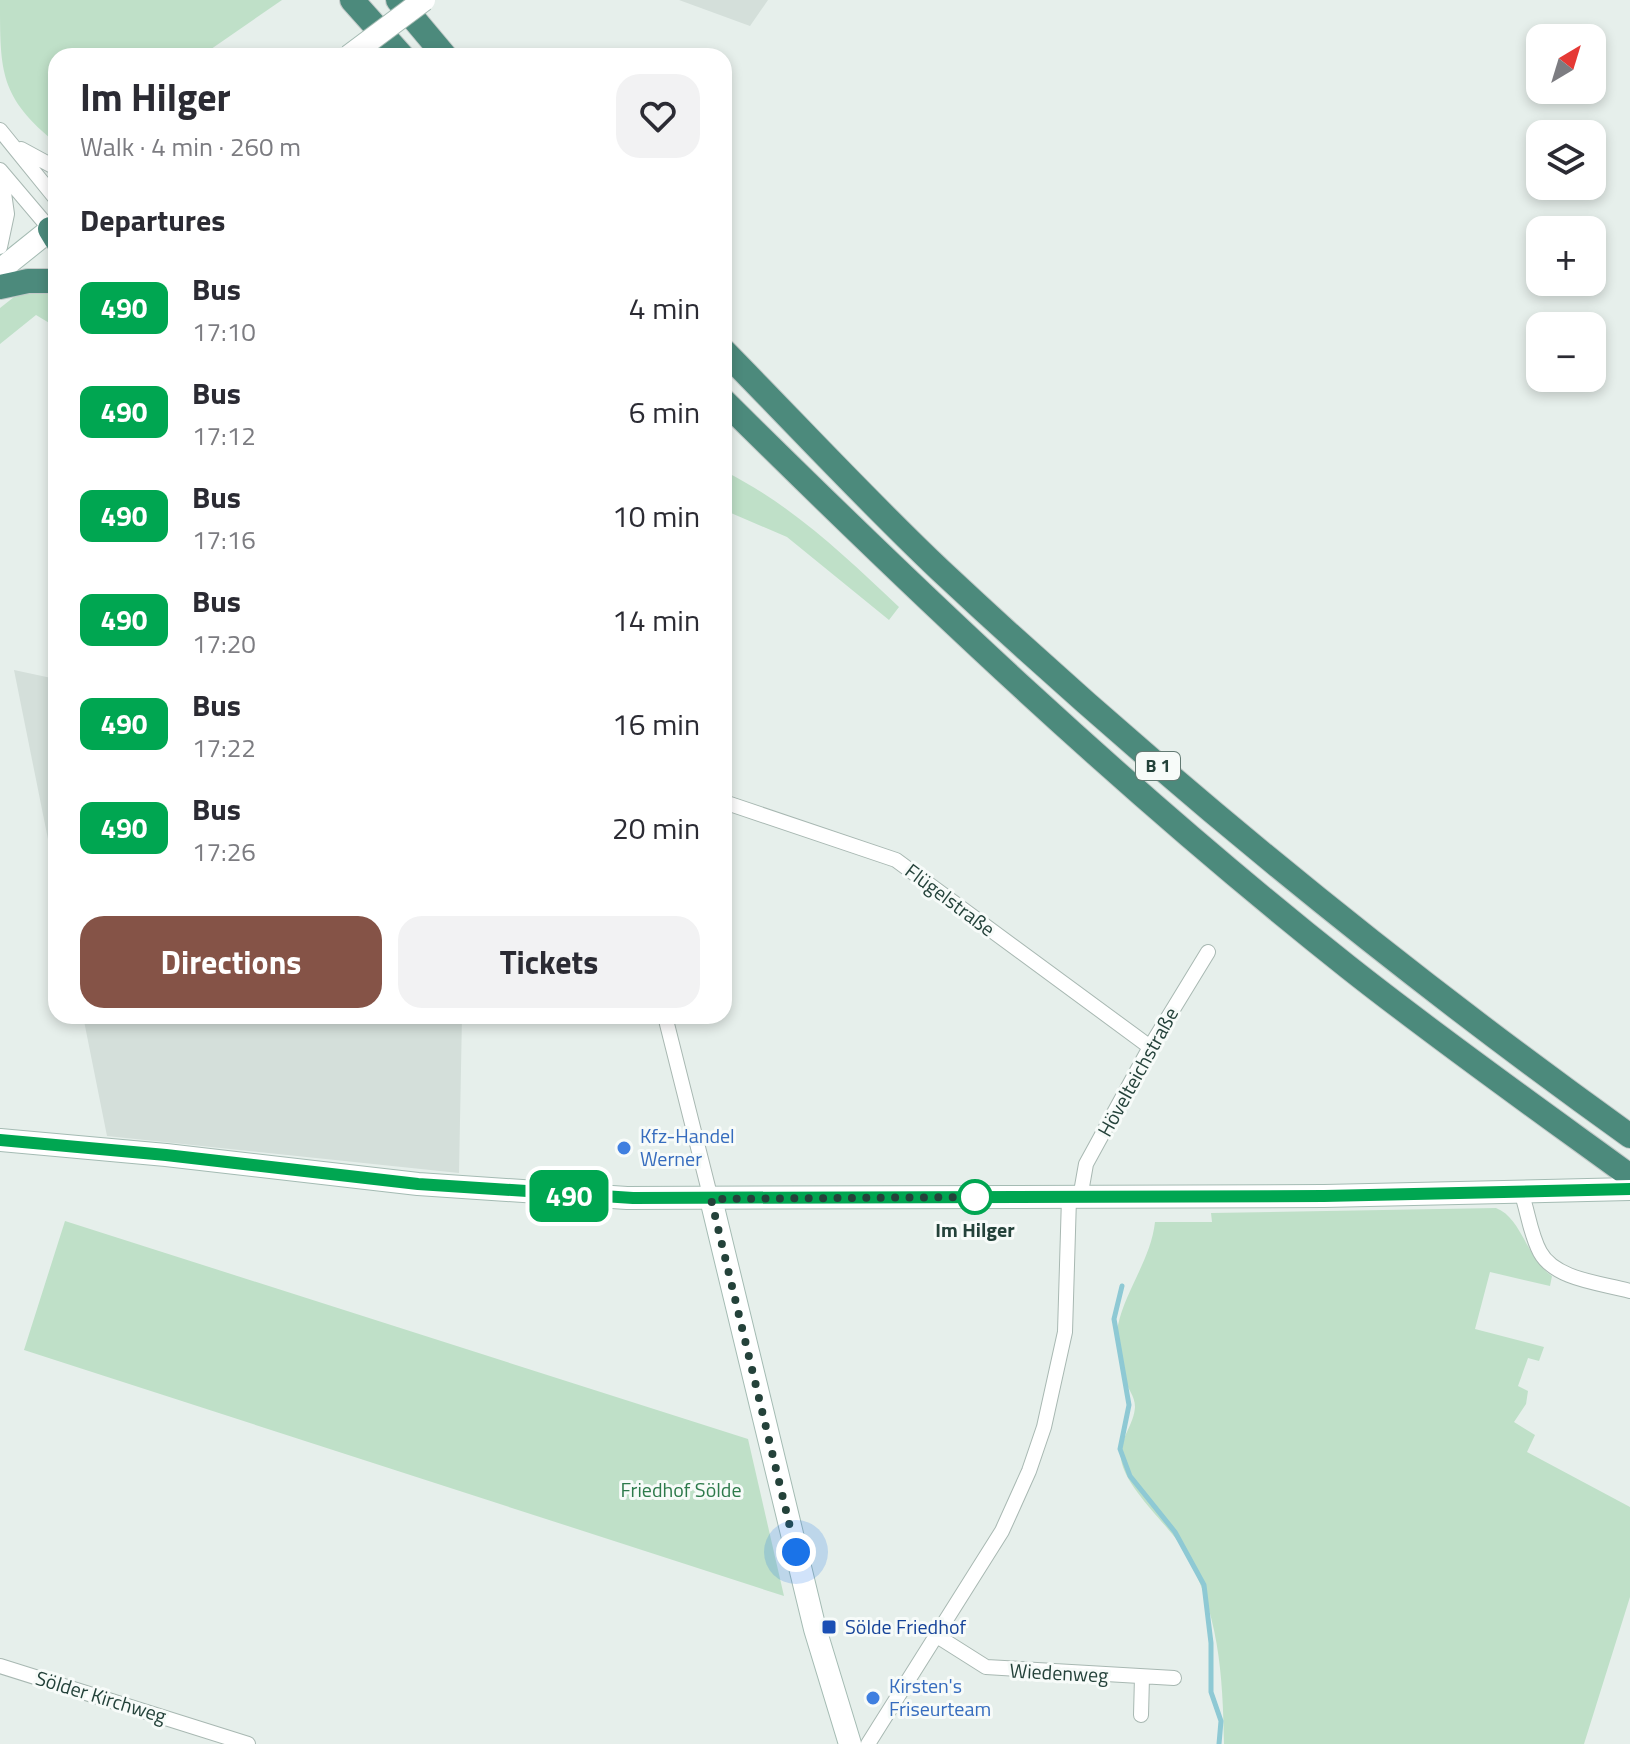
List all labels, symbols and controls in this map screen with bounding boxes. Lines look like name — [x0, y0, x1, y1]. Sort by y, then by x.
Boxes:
north arrow — [1526, 24, 1606, 104]
map controls — [1526, 24, 1606, 392]
text: Im Hilger — [80, 68, 231, 126]
button: heart — [616, 74, 700, 158]
button: layers — [1526, 120, 1606, 200]
text: Walk · 4 min · 260 m — [80, 127, 301, 166]
text: Departures — [80, 197, 225, 243]
button: + — [1526, 216, 1606, 296]
text: Bus — [192, 266, 241, 312]
text: 4 min — [629, 285, 700, 331]
text: 490 — [100, 286, 148, 329]
text: 17:10 — [192, 312, 256, 351]
button: − — [1526, 312, 1606, 392]
text: Bus — [192, 370, 241, 416]
text: 6 min — [629, 389, 700, 435]
text: 490 — [100, 390, 148, 433]
text: 17:12 — [192, 416, 256, 455]
text: Bus — [192, 474, 241, 520]
text: 10 min — [612, 493, 700, 539]
text: 490 — [100, 494, 148, 537]
text: 17:16 — [192, 520, 256, 559]
text: Bus — [192, 578, 241, 624]
text: 14 min — [612, 597, 700, 643]
text: 490 — [100, 598, 148, 641]
text: 17:20 — [192, 624, 256, 663]
text: Bus — [192, 682, 241, 728]
text: 16 min — [612, 701, 700, 747]
text: 490 — [100, 702, 148, 745]
text: 17:22 — [192, 728, 256, 767]
road number: B 1 — [1136, 752, 1180, 780]
text: Bus — [192, 786, 241, 832]
text: 20 min — [612, 805, 700, 851]
text: 490 — [100, 806, 148, 849]
text: 17:26 — [192, 832, 256, 871]
street label: Flügelstraße — [899, 855, 1002, 944]
button: Directions — [80, 916, 382, 1008]
button: Tickets — [398, 916, 700, 1008]
street label: Hövelteichstraße — [1089, 1001, 1186, 1142]
place label: Kfz-Handel Werner — [640, 1120, 735, 1174]
marker: Kfz-Handel Werner — [615, 1139, 633, 1157]
line badge: 490 — [523, 1170, 615, 1222]
text: 490 — [545, 1174, 593, 1217]
marker: Im Hilger — [958, 1180, 992, 1214]
place label: Im Hilger — [935, 1214, 1015, 1245]
park label: Friedhof Sölde — [620, 1474, 742, 1505]
your location — [776, 1532, 816, 1572]
place label: Sölde Friedhof — [845, 1611, 966, 1642]
marker: Sölde Friedhof — [820, 1618, 838, 1636]
street label: Wiedenweg — [1009, 1654, 1109, 1691]
street label: Sölder Kirchweg — [32, 1662, 170, 1731]
place label: Kirsten's Friseurteam — [889, 1670, 991, 1724]
marker: Kirsten's Friseurteam — [864, 1689, 882, 1707]

